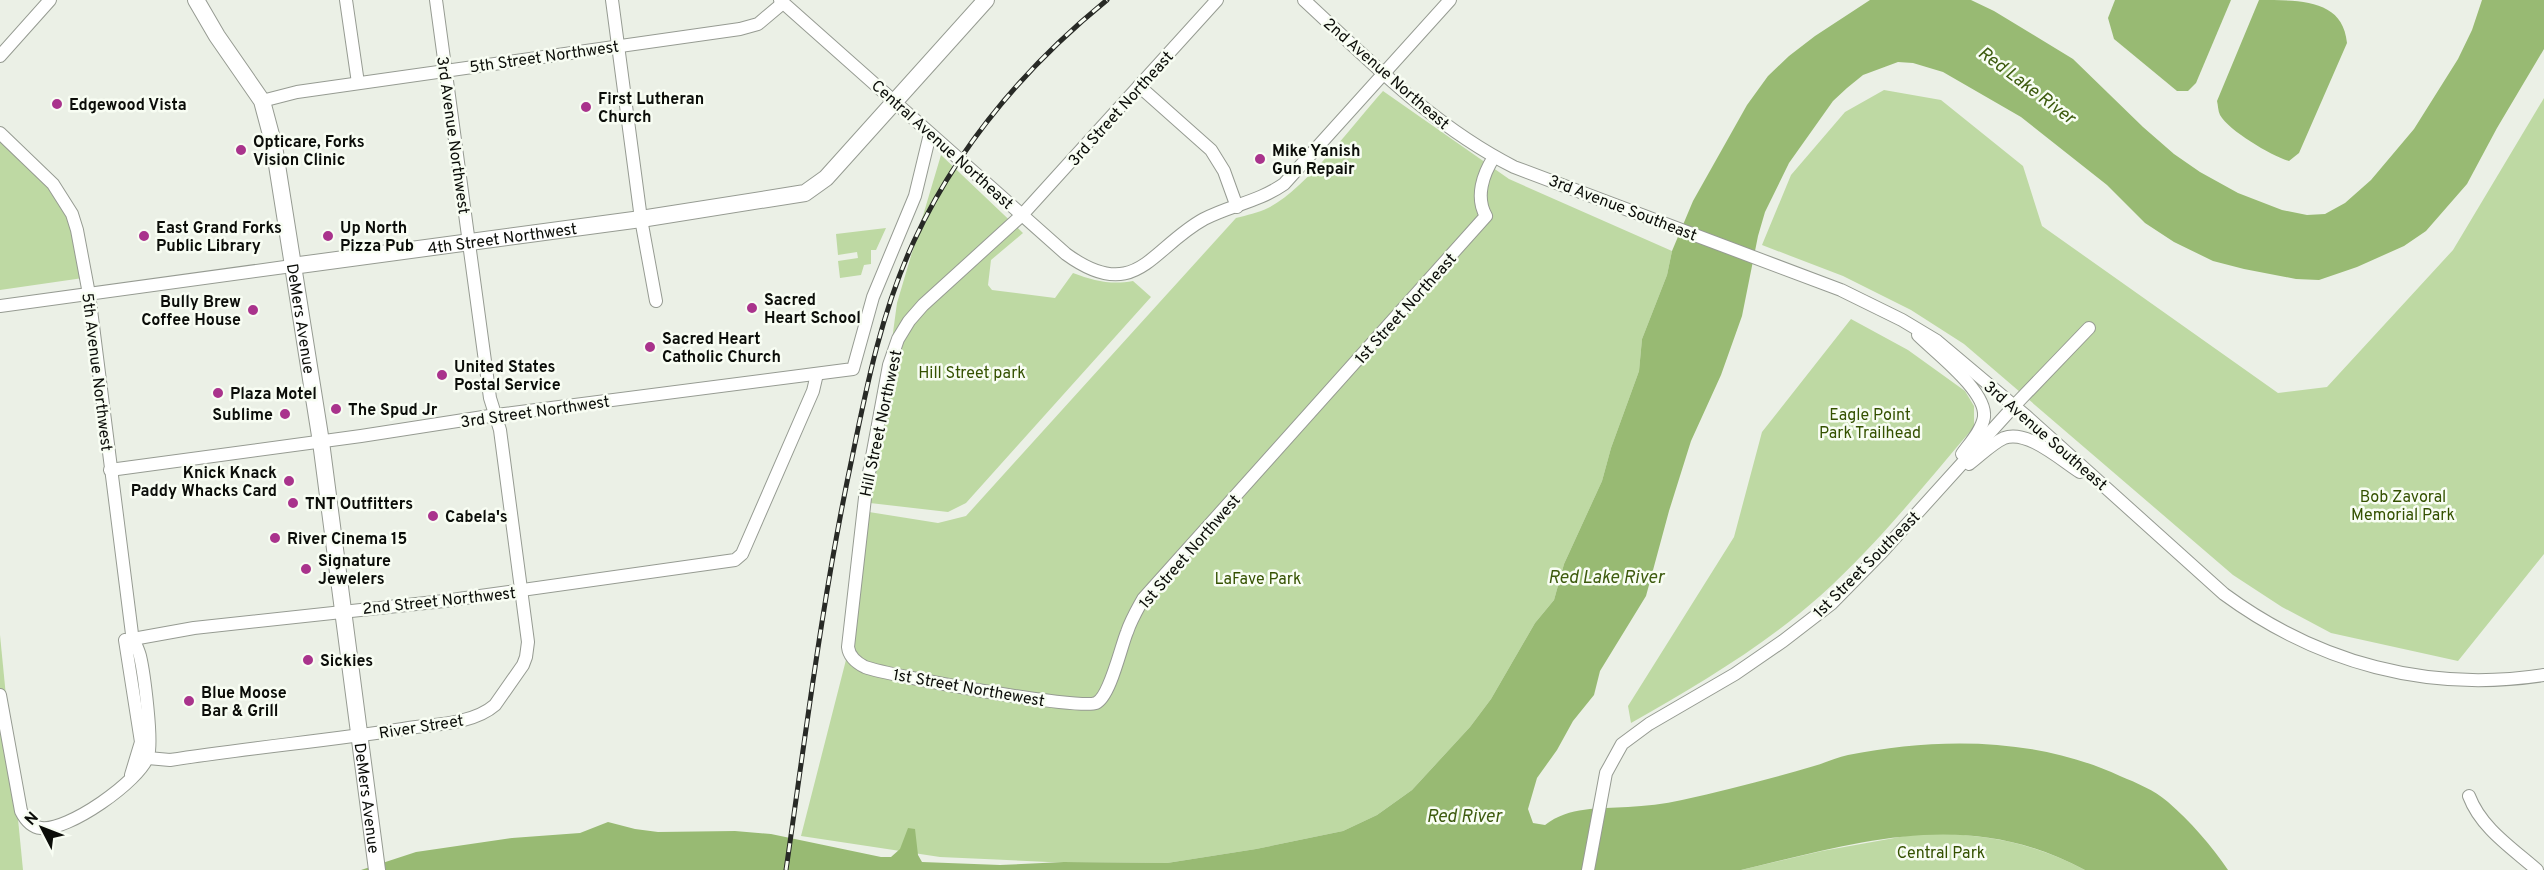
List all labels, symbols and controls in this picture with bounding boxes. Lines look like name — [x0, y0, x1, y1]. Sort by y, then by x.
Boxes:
street label: 2nd Avenue Northeast — [1319, 14, 1453, 135]
street label: 5th Street Northwest — [468, 38, 620, 78]
water label: Red Lake River — [1973, 42, 2081, 132]
street label: 3rd Street Northeast — [1065, 48, 1178, 171]
street label: 3rd Avenue Northwest — [431, 55, 473, 215]
street label: Central Avenue Northeast — [867, 76, 1017, 215]
place label: First Lutheran Church — [598, 90, 704, 128]
place label: Edgewood Vista — [69, 96, 187, 116]
marker: Edgewood Vista — [50, 97, 64, 111]
marker: First Lutheran Church — [579, 100, 593, 114]
place label: Opticare, Forks Vision Clinic — [253, 133, 365, 171]
place label: Mike Yanish Gun Repair — [1272, 142, 1360, 180]
marker: Opticare, Forks Vision Clinic — [234, 143, 248, 157]
marker: Mike Yanish Gun Repair — [1253, 152, 1267, 166]
street label: 3rd Avenue Southeast — [1545, 171, 1699, 246]
place label: East Grand Forks Public Library — [156, 219, 282, 257]
place label: Up North Pizza Pub — [340, 219, 414, 257]
street label: 4th Street Northwest — [426, 220, 578, 260]
marker: East Grand Forks Public Library — [137, 229, 151, 243]
marker: Up North Pizza Pub — [321, 229, 335, 243]
street label: 1st Street Northeast — [1351, 250, 1462, 369]
street label: DeMers Avenue — [281, 262, 318, 375]
place label: Sacred Heart School — [764, 291, 861, 329]
street label: 5th Avenue Northwest — [76, 292, 116, 453]
place label: Bully Brew Coffee House — [141, 293, 241, 331]
marker: Sacred Heart School — [745, 301, 759, 315]
marker: Bully Brew Coffee House — [246, 303, 260, 317]
place label: Sacred Heart Catholic Church — [662, 330, 781, 368]
marker: Sacred Heart Catholic Church — [643, 340, 657, 354]
street label: Hill Street Northwest — [857, 348, 907, 499]
place label: United States Postal Service — [454, 358, 561, 396]
park label: Hill Street park — [918, 364, 1026, 384]
marker: United States Postal Service — [435, 368, 449, 382]
street label: 3rd Avenue Southeast — [1979, 377, 2111, 496]
place label: Plaza Motel — [230, 385, 317, 405]
marker: Plaza Motel — [211, 386, 225, 400]
street label: 3rd Street Northwest — [459, 393, 611, 433]
place label: The Spud Jr — [348, 401, 438, 421]
marker: The Spud Jr — [329, 402, 343, 416]
place label: Sublime — [212, 406, 273, 426]
park label: Eagle Point Park Trailhead — [1819, 406, 1921, 444]
marker: Sublime — [278, 407, 292, 421]
place label: Knick Knack Paddy Whacks Card — [131, 464, 277, 502]
marker: Knick Knack Paddy Whacks Card — [282, 474, 296, 488]
park label: Bob Zavoral Memorial Park — [2351, 488, 2455, 526]
street label: 1st Street Northwest — [1135, 491, 1246, 614]
place label: TNT Outfitters — [305, 495, 413, 515]
marker: TNT Outfitters — [286, 496, 300, 510]
place label: Cabela's — [445, 508, 508, 528]
street label: 1st Street Southeast — [1810, 508, 1925, 623]
marker: Cabela's — [426, 509, 440, 523]
place label: River Cinema 15 — [287, 530, 407, 550]
marker: River Cinema 15 — [268, 531, 282, 545]
place label: Signature Jewelers — [318, 552, 391, 590]
marker: Signature Jewelers — [299, 562, 313, 576]
water label: Red Lake River — [1548, 567, 1666, 590]
park label: LaFave Park — [1215, 570, 1301, 590]
street label: 2nd Street Northwest — [362, 584, 517, 620]
place label: Sickies — [320, 652, 373, 672]
marker: Sickies — [301, 653, 315, 667]
street label: 1st Street Northewest — [891, 666, 1046, 712]
place label: Blue Moose Bar & Grill — [201, 684, 287, 722]
marker: Blue Moose Bar & Grill — [182, 694, 196, 708]
street label: River Street — [377, 711, 465, 745]
street label: DeMers Avenue — [348, 742, 383, 855]
north arrow — [12, 798, 72, 858]
water label: Red River — [1426, 806, 1504, 829]
text: N — [21, 808, 44, 830]
park label: Central Park — [1897, 844, 1985, 864]

